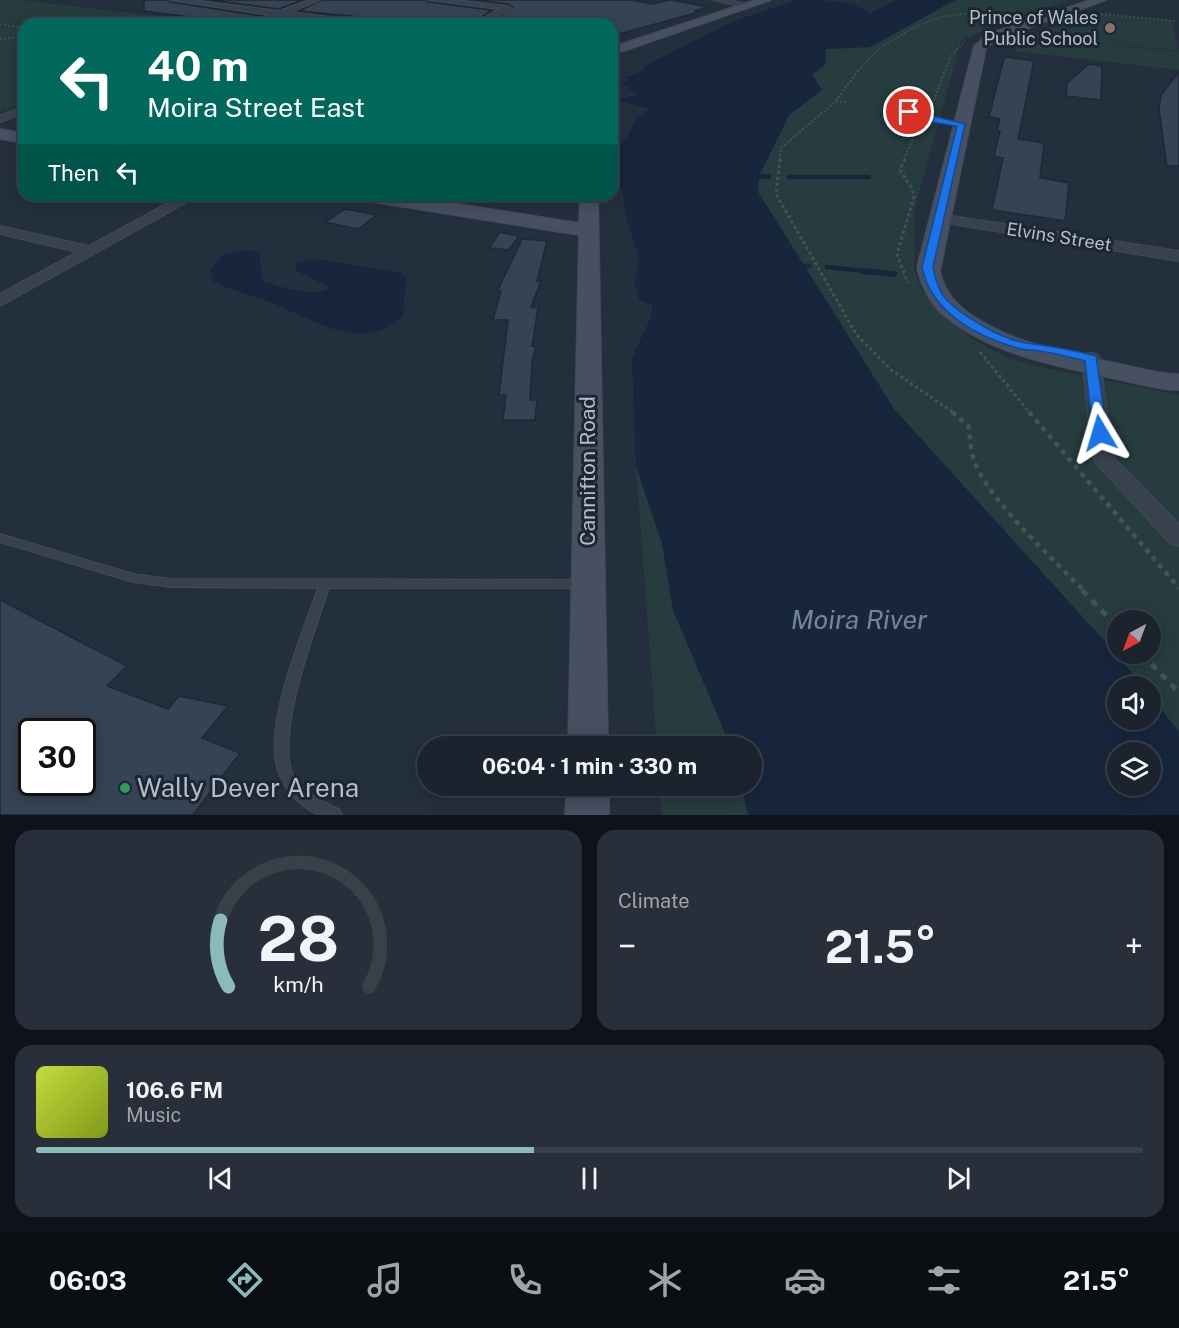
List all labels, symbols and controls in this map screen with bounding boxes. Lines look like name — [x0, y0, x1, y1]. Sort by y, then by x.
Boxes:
place label: Prince of Wales Public School — [969, 7, 1098, 49]
marker: Prince of Wales Public School — [1103, 21, 1117, 35]
text: 40 m — [147, 41, 249, 90]
icon: left — [48, 42, 126, 120]
pin — [883, 86, 934, 137]
text: Moira Street East — [147, 91, 365, 123]
icon: arrive — [892, 95, 925, 128]
icon: left — [111, 156, 144, 189]
text: Then — [48, 160, 99, 186]
street label: Elvins Street — [1005, 218, 1113, 255]
street label: Cannifton Road — [575, 396, 600, 546]
position arrow — [1068, 401, 1132, 465]
water label: Moira River — [791, 603, 928, 635]
north arrow — [1107, 610, 1161, 664]
map controls — [1107, 610, 1161, 796]
button: sound — [1107, 676, 1161, 730]
speed limit sign: 30 — [18, 718, 96, 796]
button: layers — [1107, 742, 1161, 796]
text: 06:04 · 1 min · 330 m — [482, 753, 697, 779]
place label: Wally Dever Arena — [137, 772, 359, 803]
marker: Wally Dever Arena — [118, 781, 132, 795]
text: Climate — [618, 889, 690, 913]
text: 28 — [258, 902, 339, 975]
text: 21.5° — [825, 920, 936, 973]
text: − — [618, 927, 636, 965]
text: + — [1125, 927, 1143, 965]
text: km/h — [273, 972, 324, 997]
text: 106.6 FM — [126, 1077, 223, 1103]
text: Music — [126, 1103, 181, 1127]
icon: previous — [204, 1162, 237, 1195]
icon: pause — [573, 1162, 606, 1195]
icon: next — [942, 1162, 975, 1195]
icon: directions — [224, 1259, 266, 1301]
icon: music — [364, 1259, 406, 1301]
icon: phone — [504, 1259, 546, 1301]
icon: climate — [644, 1259, 686, 1301]
icon: car — [784, 1259, 826, 1301]
icon: filters — [923, 1259, 965, 1301]
text: 06:03 — [49, 1264, 127, 1296]
text: 21.5° — [1063, 1264, 1130, 1296]

